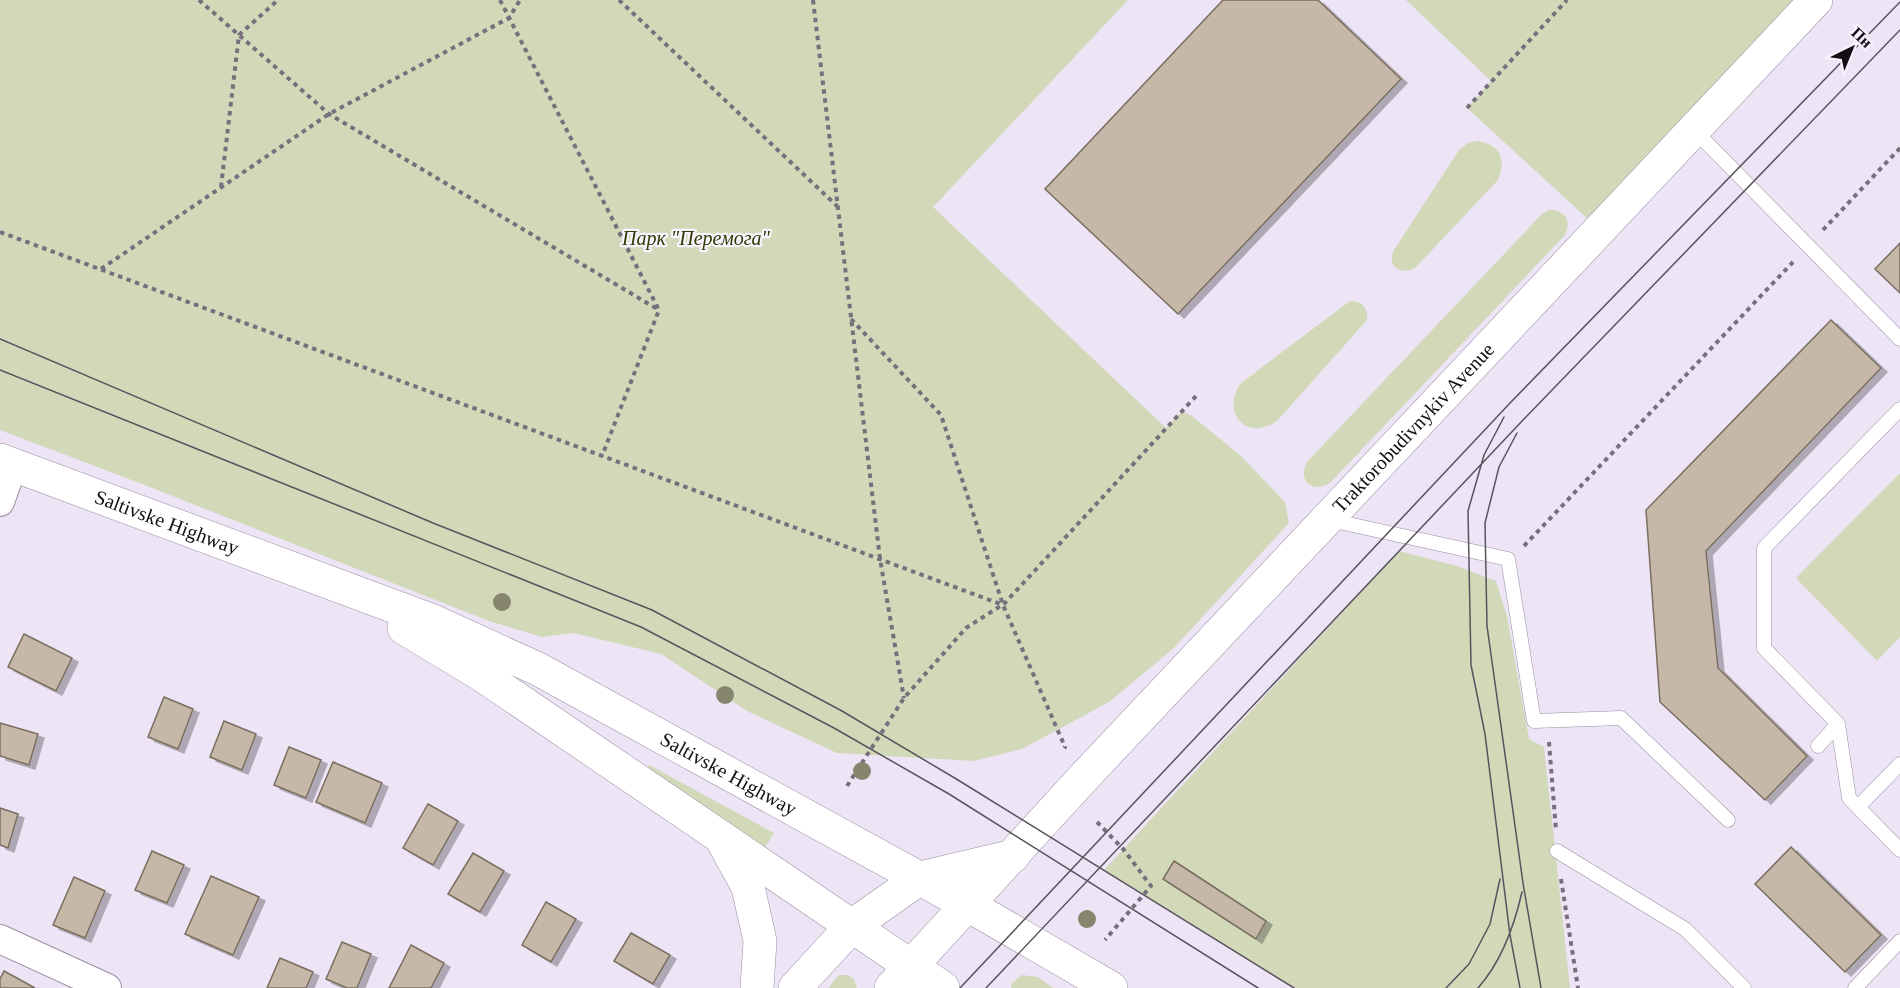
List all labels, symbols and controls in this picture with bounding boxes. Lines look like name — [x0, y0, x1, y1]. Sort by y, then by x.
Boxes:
north arrow — [1822, 18, 1882, 78]
text: Пн — [1848, 24, 1876, 51]
park label: Парк "Перемога" — [621, 227, 771, 250]
street label: Traktorobudivnykiv Avenue — [1328, 338, 1498, 517]
street label: Saltivske Highway — [92, 485, 242, 560]
street label: Saltivske Highway — [657, 728, 801, 821]

